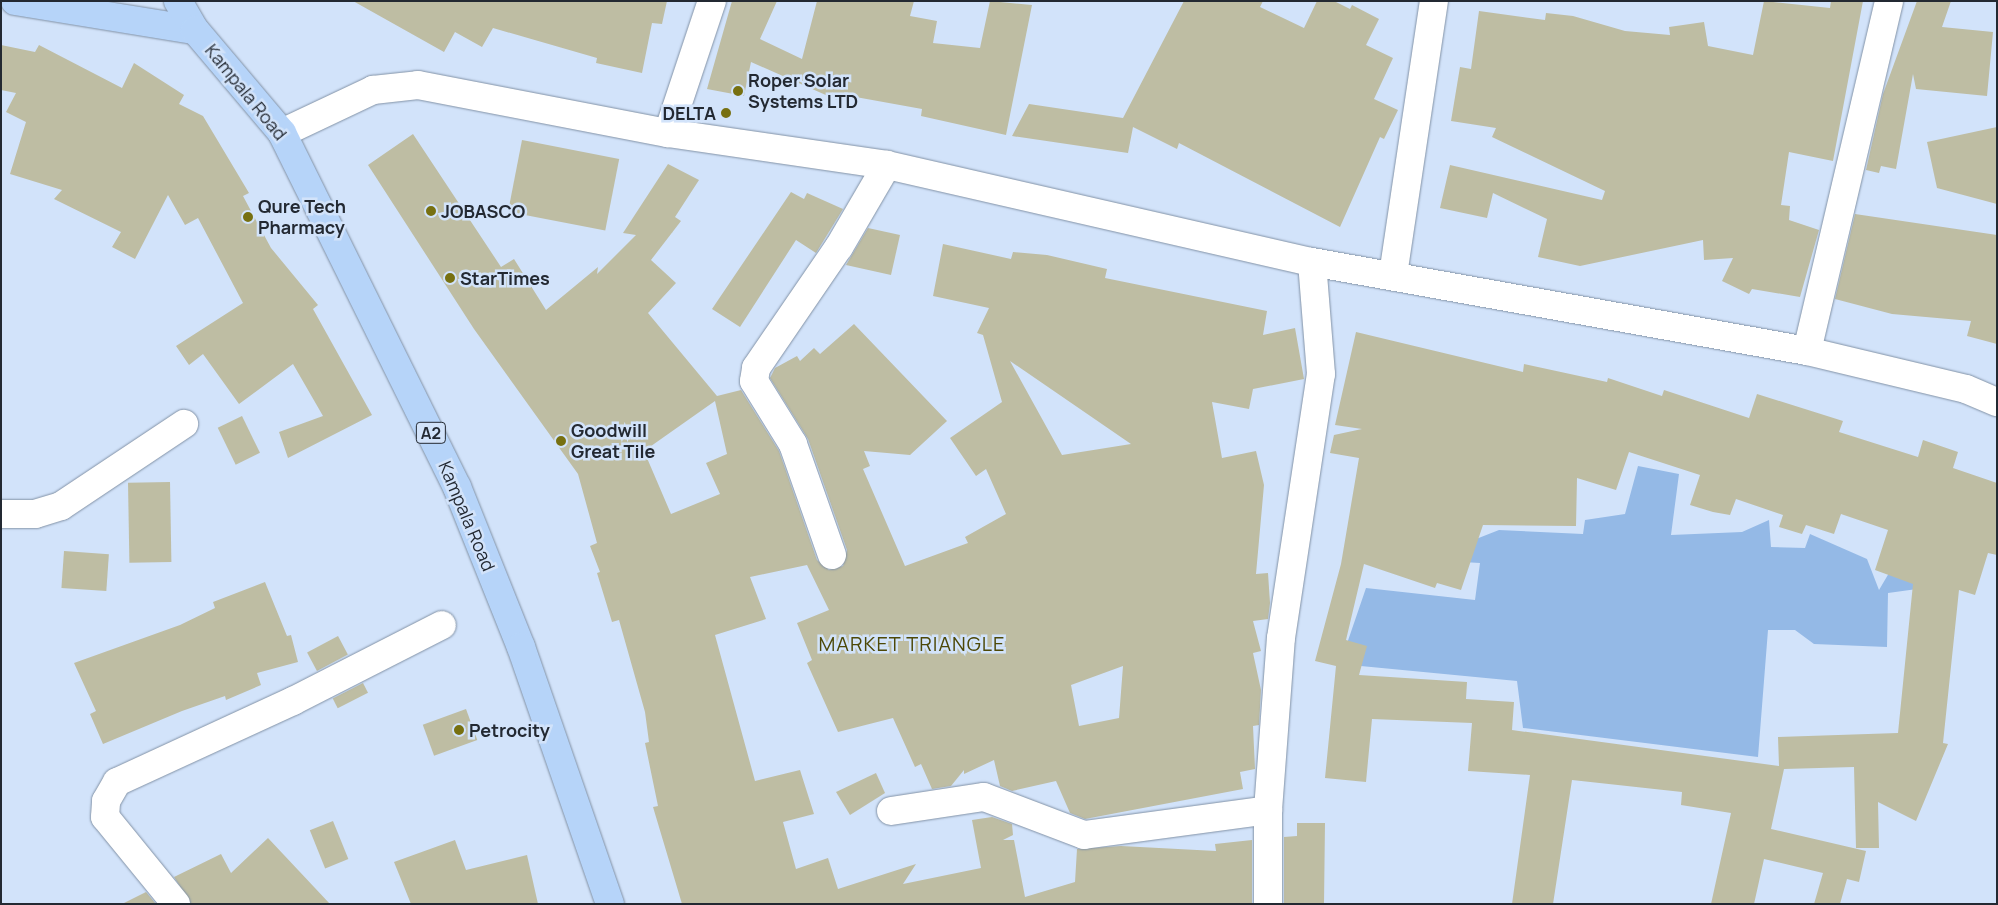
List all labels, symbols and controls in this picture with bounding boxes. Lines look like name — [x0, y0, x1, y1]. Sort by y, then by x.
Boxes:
street label: Kampala Road — [201, 40, 291, 144]
place label: Roper Solar Systems LTD — [748, 70, 858, 112]
marker: Roper Solar Systems LTD — [732, 85, 744, 97]
place label: DELTA — [662, 102, 716, 124]
marker: DELTA — [720, 107, 732, 119]
place label: Qure Tech Pharmacy — [258, 196, 346, 238]
place label: JOBASCO — [441, 200, 525, 222]
marker: JOBASCO — [425, 205, 437, 217]
marker: Qure Tech Pharmacy — [242, 211, 254, 223]
place label: StarTimes — [460, 267, 550, 289]
marker: StarTimes — [444, 272, 456, 284]
road number: A2 — [415, 419, 447, 446]
place label: Goodwill Great Tile — [571, 420, 655, 462]
marker: Goodwill Great Tile — [555, 435, 567, 447]
street label: Kampala Road — [434, 458, 500, 574]
district label: MARKET TRIANGLE — [816, 631, 1008, 655]
place label: Petrocity — [469, 719, 550, 741]
marker: Petrocity — [453, 724, 465, 736]

